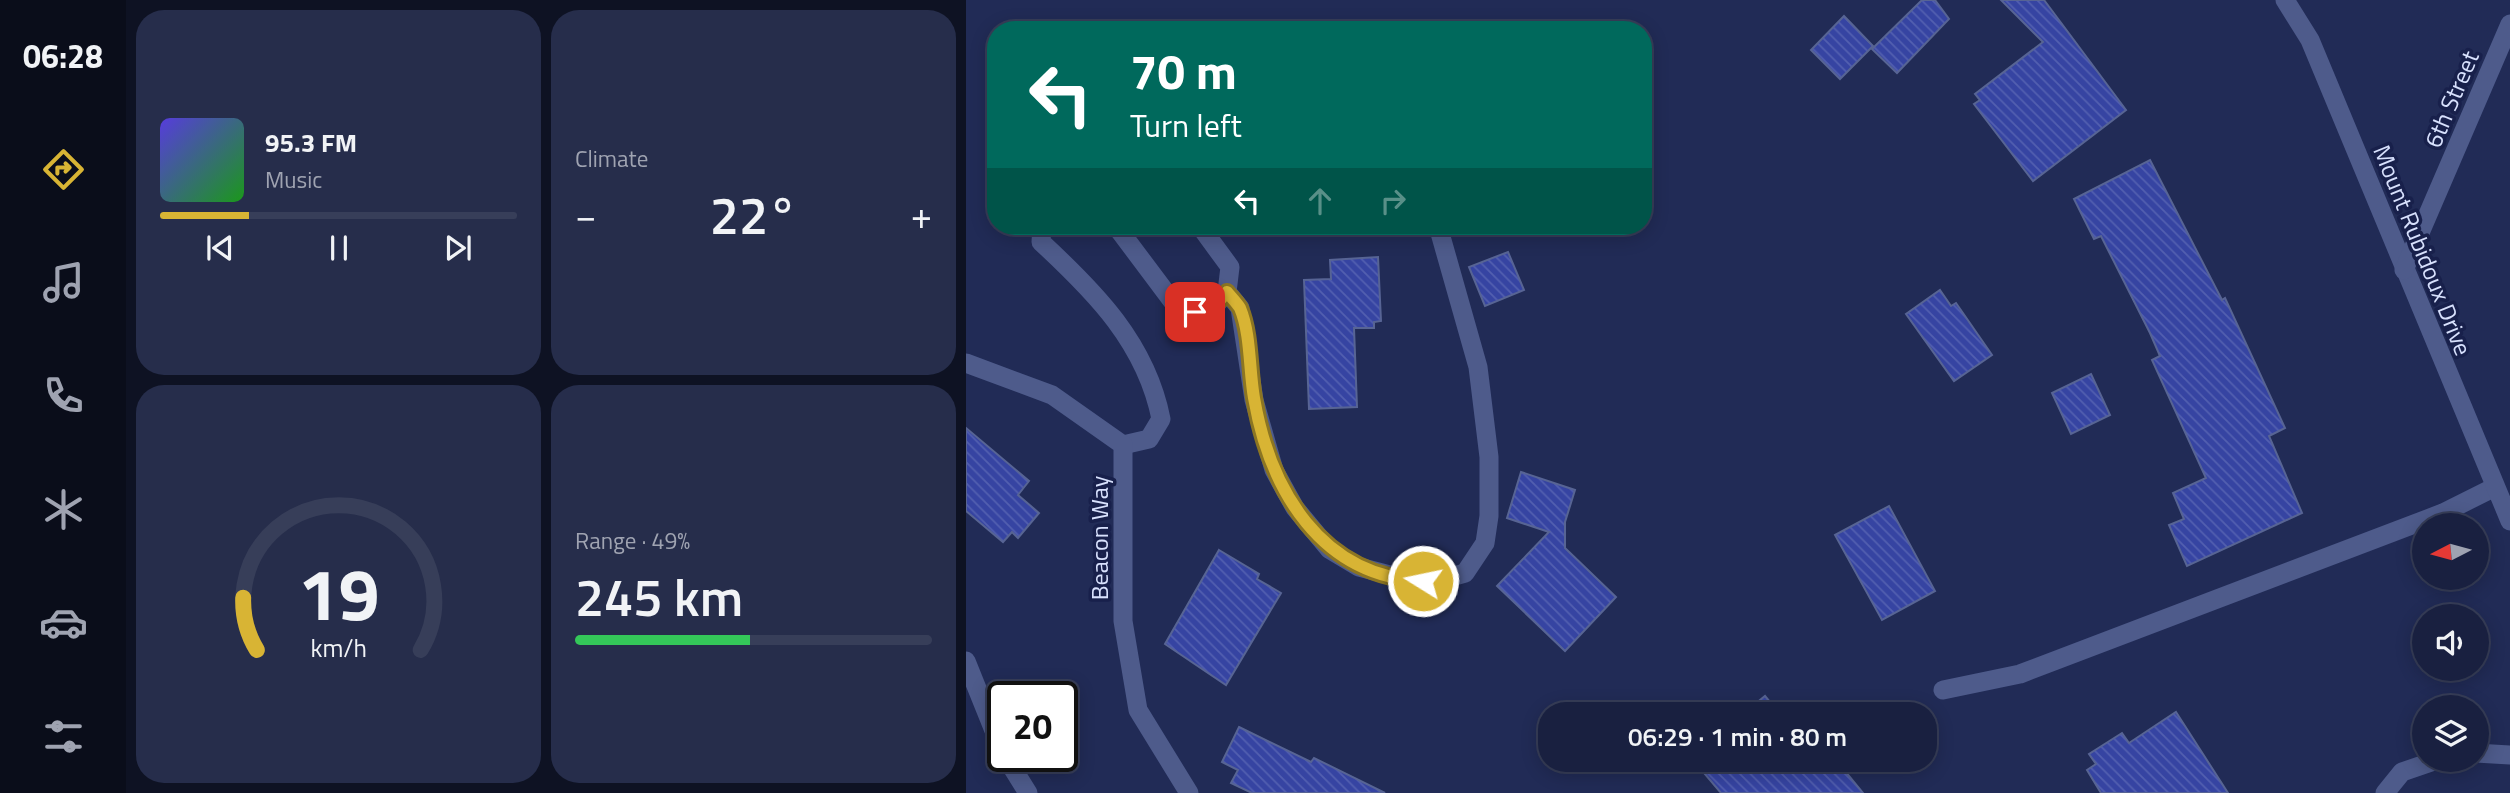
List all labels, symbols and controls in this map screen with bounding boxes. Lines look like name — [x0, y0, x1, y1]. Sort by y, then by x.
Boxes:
text: 06:28 — [23, 32, 103, 80]
text: 70 m — [1130, 33, 1237, 108]
street label: 6th Street — [2415, 45, 2488, 153]
icon: left — [1015, 49, 1106, 140]
text: Turn left — [1130, 101, 1242, 149]
text: 95.3 FM — [265, 123, 357, 162]
street label: Mount Rubidoux Drive — [2364, 139, 2482, 361]
text: Climate — [575, 141, 648, 176]
icon: directions — [39, 145, 88, 194]
text: Music — [265, 162, 322, 197]
text: 22° — [710, 175, 797, 254]
icon: left — [1228, 182, 1266, 220]
icon: ahead — [1301, 182, 1339, 220]
icon: right — [1374, 182, 1412, 220]
text: − — [575, 186, 596, 244]
text: + — [911, 186, 932, 244]
icon: previous — [201, 229, 239, 267]
icon: pause — [320, 229, 358, 267]
icon: next — [439, 229, 477, 267]
icon: music — [39, 258, 88, 307]
pin — [1165, 282, 1225, 342]
icon: arrive — [1176, 293, 1214, 331]
icon: phone — [39, 371, 88, 420]
street label: Beacon Way — [1081, 475, 1117, 600]
icon: climate — [39, 485, 88, 534]
north arrow — [2412, 513, 2488, 590]
map controls — [2412, 513, 2489, 772]
text: Range · 49% — [575, 523, 690, 558]
text: 19 — [298, 538, 379, 648]
position arrow — [1386, 544, 1460, 618]
text: 245 km — [575, 557, 743, 636]
icon: car — [39, 598, 88, 647]
button: sound — [2412, 604, 2489, 681]
text: km/h — [310, 629, 367, 667]
speed limit sign: 20 — [987, 681, 1078, 772]
button: layers — [2412, 695, 2489, 772]
icon: filters — [39, 712, 88, 761]
text: 06:29 · 1 min · 80 m — [1628, 717, 1847, 756]

